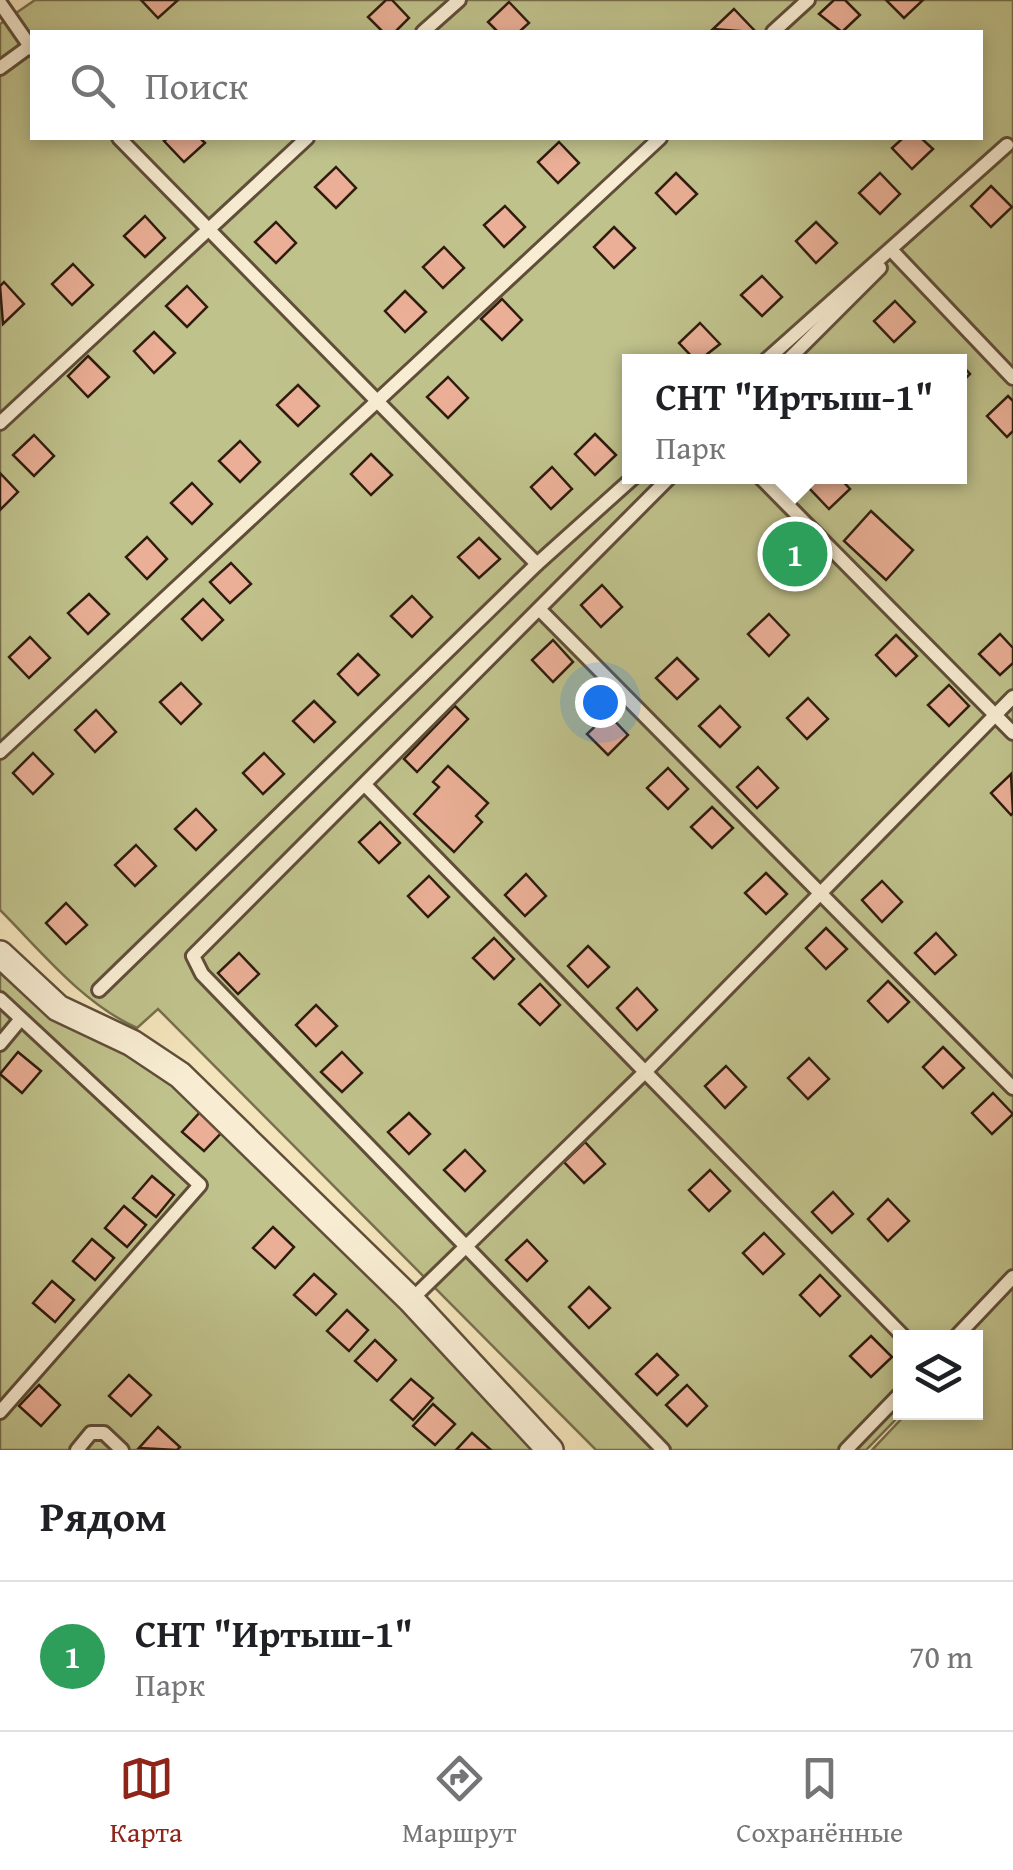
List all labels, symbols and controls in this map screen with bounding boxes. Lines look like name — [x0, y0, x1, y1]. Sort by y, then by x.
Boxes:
search box — [30, 30, 983, 140]
text: Поиск — [145, 57, 248, 113]
icon: search — [65, 58, 120, 113]
popup — [622, 354, 967, 484]
text: СНТ "Иртыш-1" — [656, 368, 933, 424]
text: Парк — [656, 424, 725, 471]
pin: 1 — [762, 516, 828, 592]
your location — [575, 677, 626, 728]
map controls — [893, 1330, 983, 1420]
button: layers — [893, 1330, 983, 1420]
text: Рядом — [40, 1485, 167, 1546]
text: СНТ "Иртыш-1" — [135, 1605, 413, 1661]
text: 1 — [64, 1633, 81, 1680]
text: 70 m — [909, 1633, 973, 1680]
text: Парк — [135, 1661, 205, 1708]
tab: Карта — [110, 1751, 182, 1852]
tab: Маршрут — [402, 1751, 517, 1852]
tab: Сохранённые — [736, 1751, 903, 1852]

